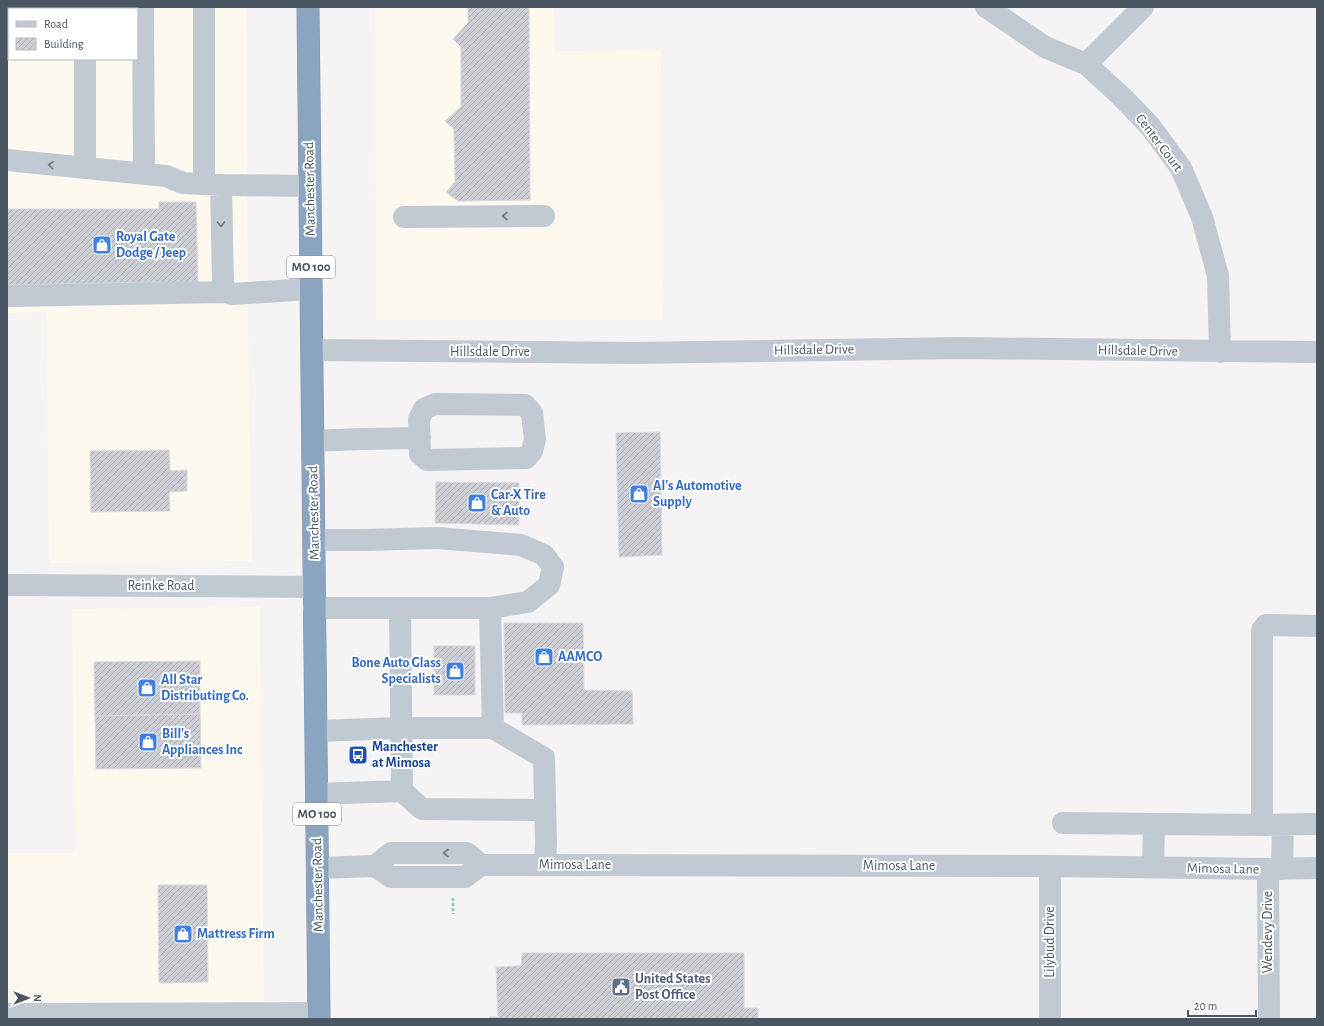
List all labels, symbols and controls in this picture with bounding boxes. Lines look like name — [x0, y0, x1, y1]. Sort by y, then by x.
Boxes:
legend — [8, 8, 138, 60]
text: Road — [44, 18, 68, 30]
text: Building — [44, 38, 84, 50]
street label: Center Court — [1133, 112, 1185, 175]
street label: Manchester Road — [302, 142, 318, 236]
one-way arrow — [48, 160, 54, 169]
one-way arrow — [502, 212, 508, 220]
one-way arrow — [217, 221, 226, 227]
place label: Royal Gate Dodge / Jeep — [116, 230, 186, 260]
shop icon: Royal Gate Dodge / Jeep — [91, 234, 113, 256]
road number: MO 100 — [287, 256, 335, 278]
street label: Hillsdale Drive — [774, 342, 854, 358]
street label: Hillsdale Drive — [1098, 343, 1178, 359]
street label: Hillsdale Drive — [450, 345, 530, 359]
street label: Manchester Road — [306, 466, 322, 560]
place label: Al's Automotive Supply — [653, 479, 742, 509]
shop icon: Al's Automotive Supply — [628, 483, 650, 505]
place label: Car-X Tire & Auto — [491, 488, 546, 518]
shop icon: Car-X Tire & Auto — [466, 492, 488, 514]
street label: Reinke Road — [127, 579, 195, 593]
shop icon: AAMCO — [533, 646, 555, 668]
place label: AAMCO — [558, 650, 602, 664]
place label: Bone Auto Glass Specialists — [352, 656, 441, 686]
shop icon: Bone Auto Glass Specialists — [444, 660, 466, 682]
place label: All Star Distributing Co. — [161, 673, 249, 703]
shop icon: All Star Distributing Co. — [136, 677, 158, 699]
place label: Bill's Appliances Inc — [162, 727, 243, 757]
shop icon: Bill's Appliances Inc — [137, 731, 159, 753]
place label: Manchester at Mimosa — [372, 740, 438, 770]
bus stop icon: Manchester at Mimosa — [347, 744, 369, 766]
road number: MO 100 — [293, 803, 341, 825]
street label: Manchester Road — [310, 838, 326, 932]
one-way arrow — [443, 849, 449, 857]
street label: Mimosa Lane — [539, 858, 611, 872]
street label: Mimosa Lane — [863, 859, 935, 873]
street label: Mimosa Lane — [1187, 861, 1259, 877]
street label: Wendevy Drive — [1261, 891, 1275, 973]
street label: Lilybud Drive — [1043, 906, 1057, 978]
shop icon: Mattress Firm — [172, 923, 194, 945]
place label: Mattress Firm — [197, 927, 275, 941]
place label: United States Post Office — [635, 972, 711, 1002]
public building icon: United States Post Office — [610, 976, 632, 998]
north arrow — [8, 978, 48, 1018]
scale bar — [1188, 992, 1256, 1018]
text: N — [32, 994, 43, 1002]
text: 20 m — [1194, 1000, 1217, 1012]

